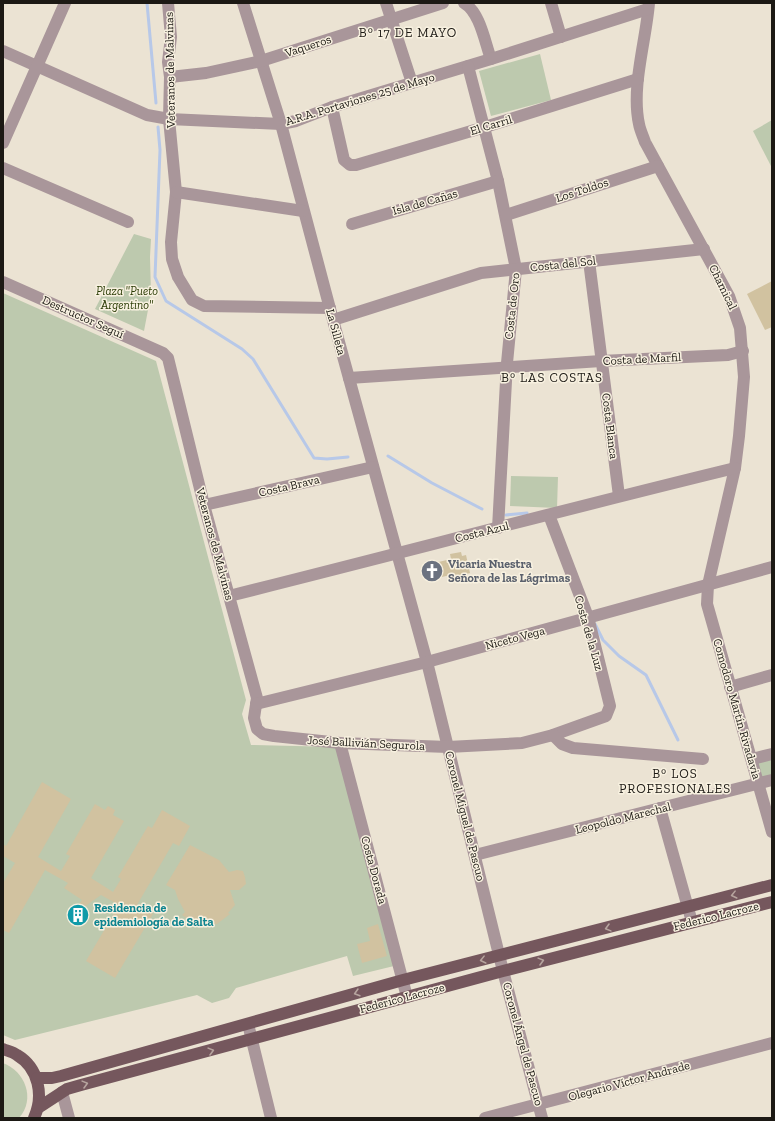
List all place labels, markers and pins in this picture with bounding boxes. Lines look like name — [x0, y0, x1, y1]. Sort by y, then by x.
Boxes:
place label: Vicaria Nuestra Señora de las Lágrimas — [448, 557, 571, 585]
church icon: Vicaria Nuestra Señora de las Lágrimas — [419, 558, 445, 584]
place label: Residencia de epidemiología de Salta — [94, 901, 214, 929]
building icon: Residencia de epidemiología de Salta — [65, 902, 91, 928]

